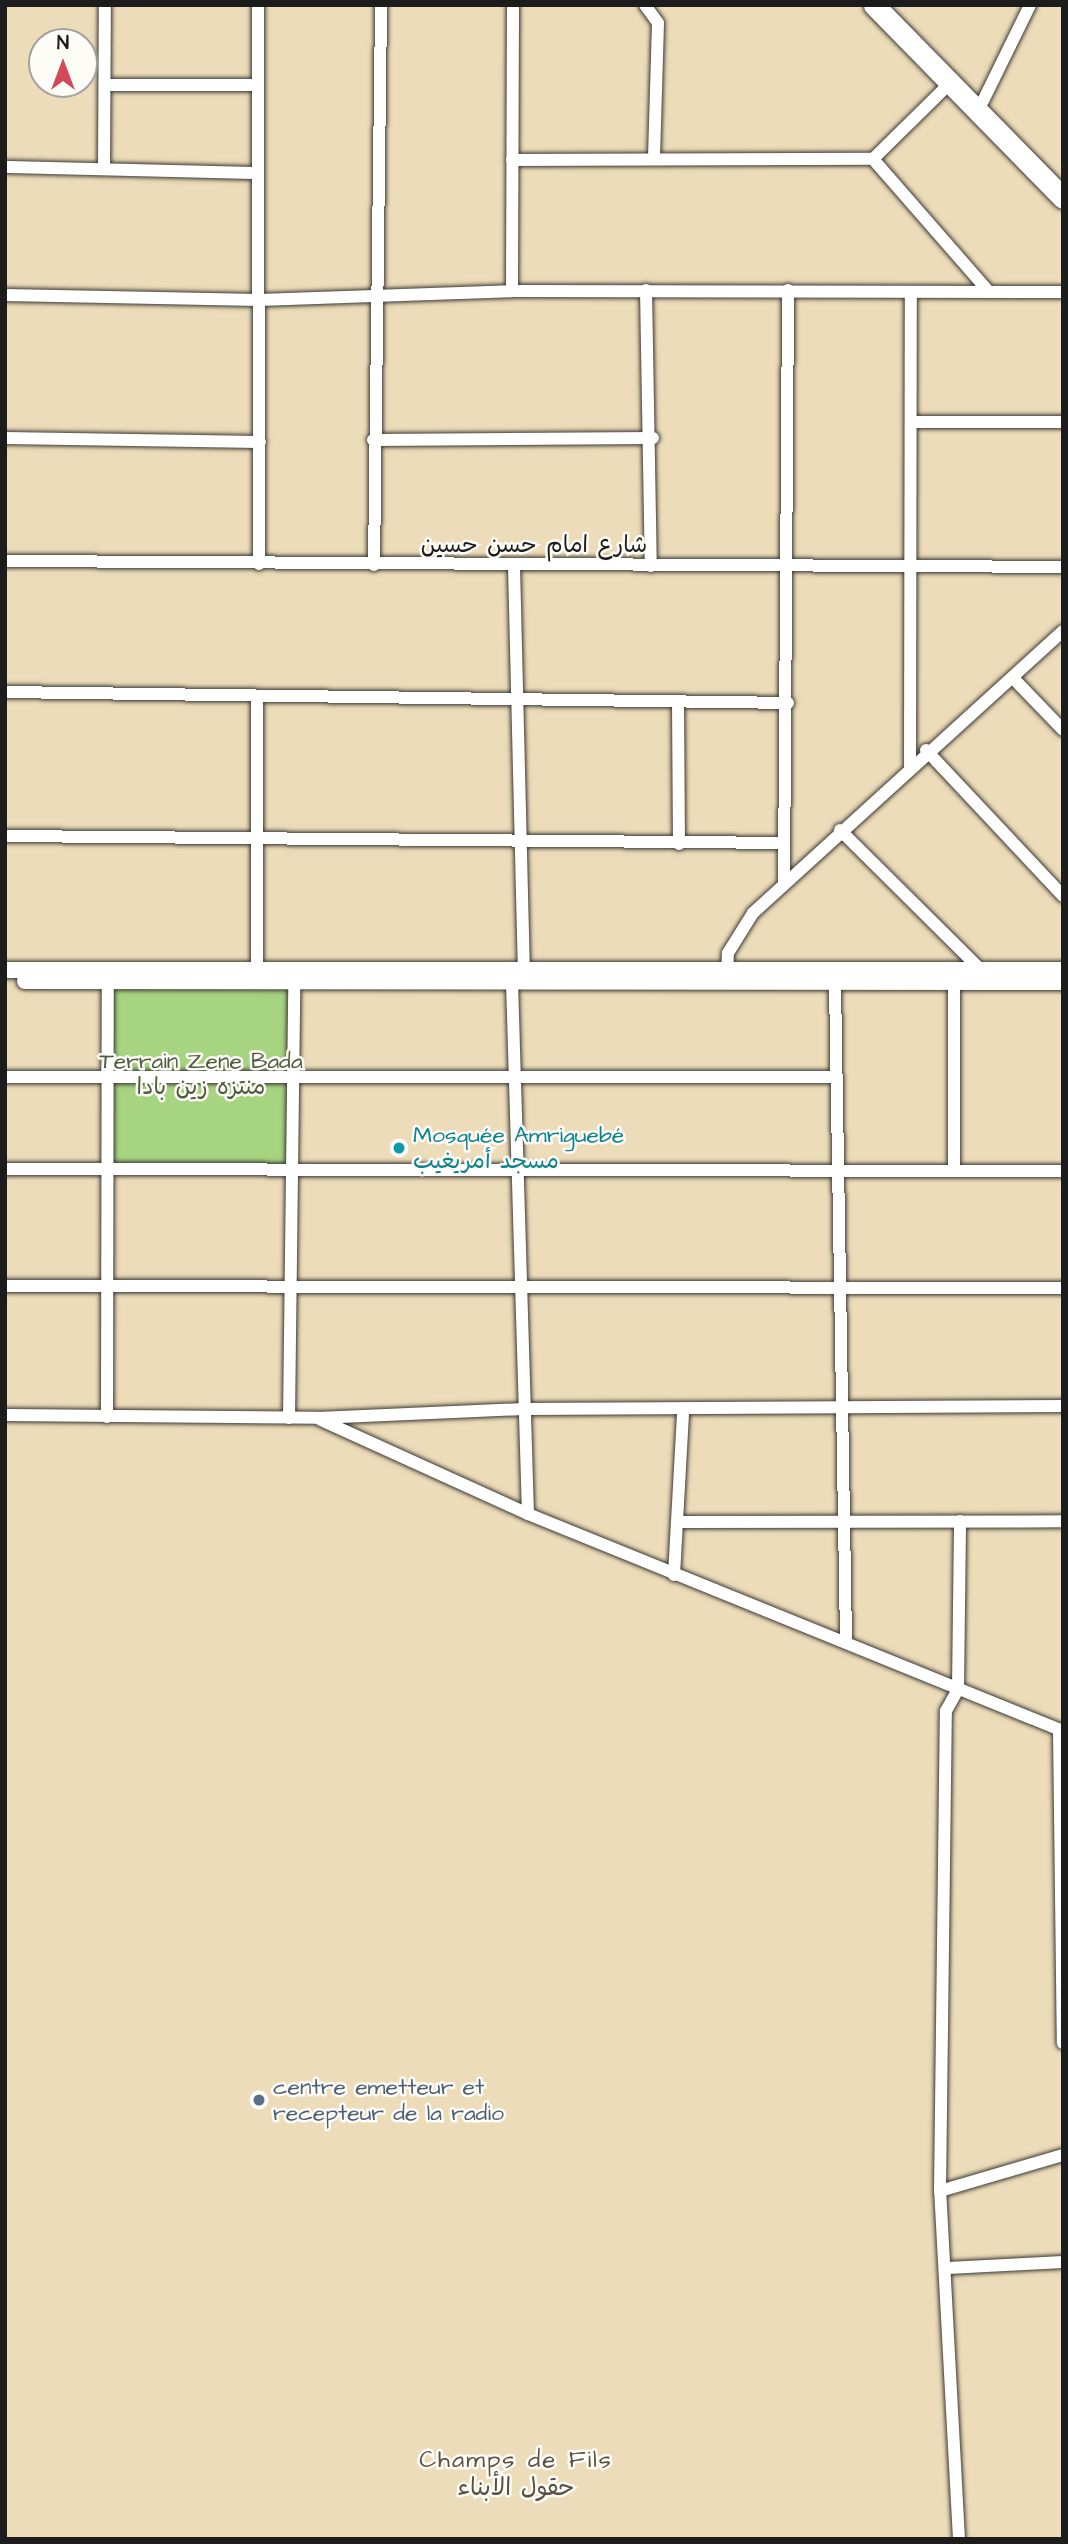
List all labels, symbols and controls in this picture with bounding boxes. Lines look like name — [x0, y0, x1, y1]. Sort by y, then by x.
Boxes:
north arrow — [28, 28, 98, 98]
text: N — [57, 30, 69, 57]
street label: شارع امام حسن حسين — [421, 531, 647, 559]
park label: Terrain Zene Bada منتزه زين بادا — [99, 1047, 303, 1101]
place label: Mosquée Amriguebé مسجد أمريغيب — [413, 1121, 624, 1175]
marker: Mosquée Amriguebé مسجد أمريغيب — [391, 1140, 407, 1156]
place label: centre emetteur et recepteur de la radio — [273, 2073, 504, 2127]
marker: centre emetteur et recepteur de la radio — [251, 2092, 267, 2108]
district label: Champs de Fils حقول الأبناء — [421, 2447, 611, 2503]

